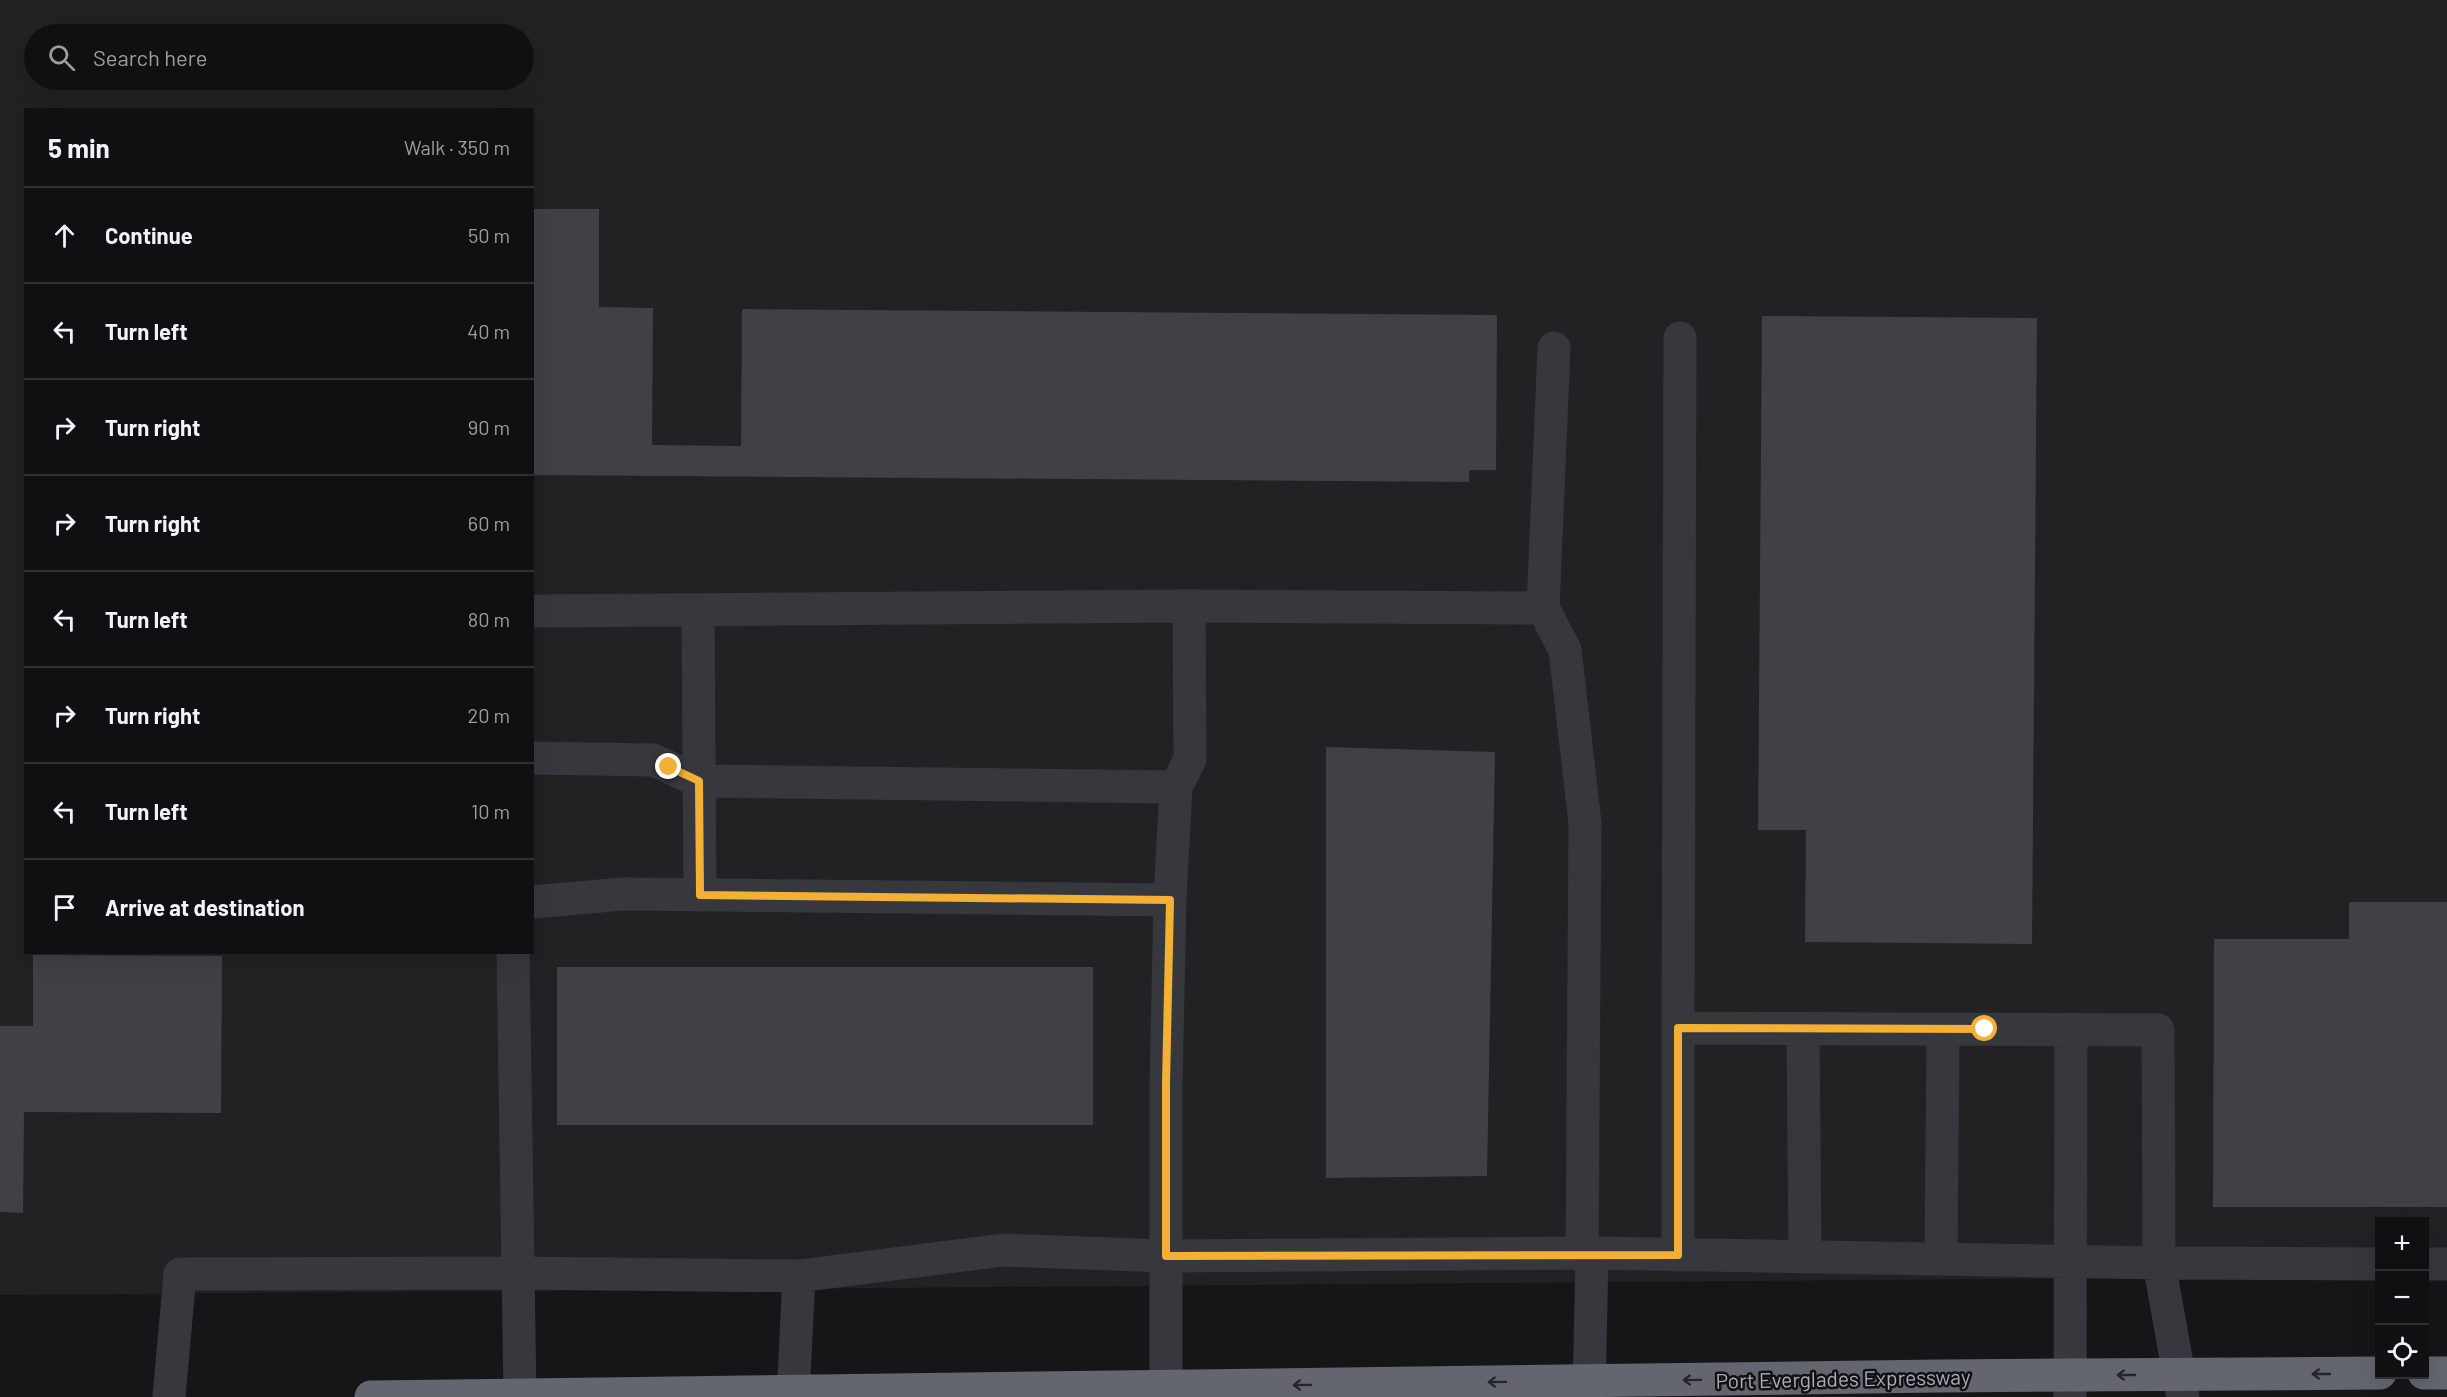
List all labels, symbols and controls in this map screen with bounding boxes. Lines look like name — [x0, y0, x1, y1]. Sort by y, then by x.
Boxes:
search box — [24, 24, 534, 90]
icon: search — [45, 41, 78, 74]
text: Search here — [93, 44, 207, 70]
text: 5 min — [48, 132, 110, 163]
text: Walk · 350 m — [404, 135, 510, 159]
icon: ahead — [48, 219, 81, 252]
text: Continue — [105, 222, 193, 248]
text: 50 m — [468, 223, 510, 247]
icon: left — [48, 315, 81, 348]
text: Turn left — [105, 318, 188, 344]
text: 40 m — [467, 319, 510, 343]
icon: right — [48, 411, 81, 444]
text: Turn right — [105, 414, 200, 440]
text: 90 m — [468, 415, 510, 439]
icon: right — [48, 507, 81, 540]
text: Turn right — [105, 510, 200, 536]
text: 60 m — [468, 511, 510, 535]
icon: left — [48, 603, 81, 636]
text: Turn left — [105, 606, 188, 632]
text: 80 m — [468, 607, 510, 631]
icon: right — [48, 699, 81, 732]
text: Turn right — [105, 702, 200, 728]
text: 20 m — [467, 703, 510, 727]
route end — [655, 753, 681, 779]
icon: left — [48, 795, 81, 828]
text: Turn left — [105, 798, 188, 824]
text: 10 m — [471, 799, 510, 823]
icon: arrive — [48, 891, 81, 924]
text: Arrive at destination — [105, 894, 304, 920]
route start — [1971, 1015, 1997, 1041]
map controls — [2375, 1217, 2429, 1379]
button: + — [2375, 1217, 2429, 1271]
button: − — [2375, 1271, 2429, 1325]
button: locate — [2375, 1325, 2429, 1379]
street label: Port Everglades Expressway — [1715, 1363, 1971, 1393]
one-way arrow — [2312, 1368, 2332, 1379]
one-way arrow — [2117, 1369, 2137, 1381]
one-way arrow — [1682, 1374, 1702, 1385]
one-way arrow — [1487, 1376, 1507, 1388]
one-way arrow — [1292, 1379, 1312, 1391]

